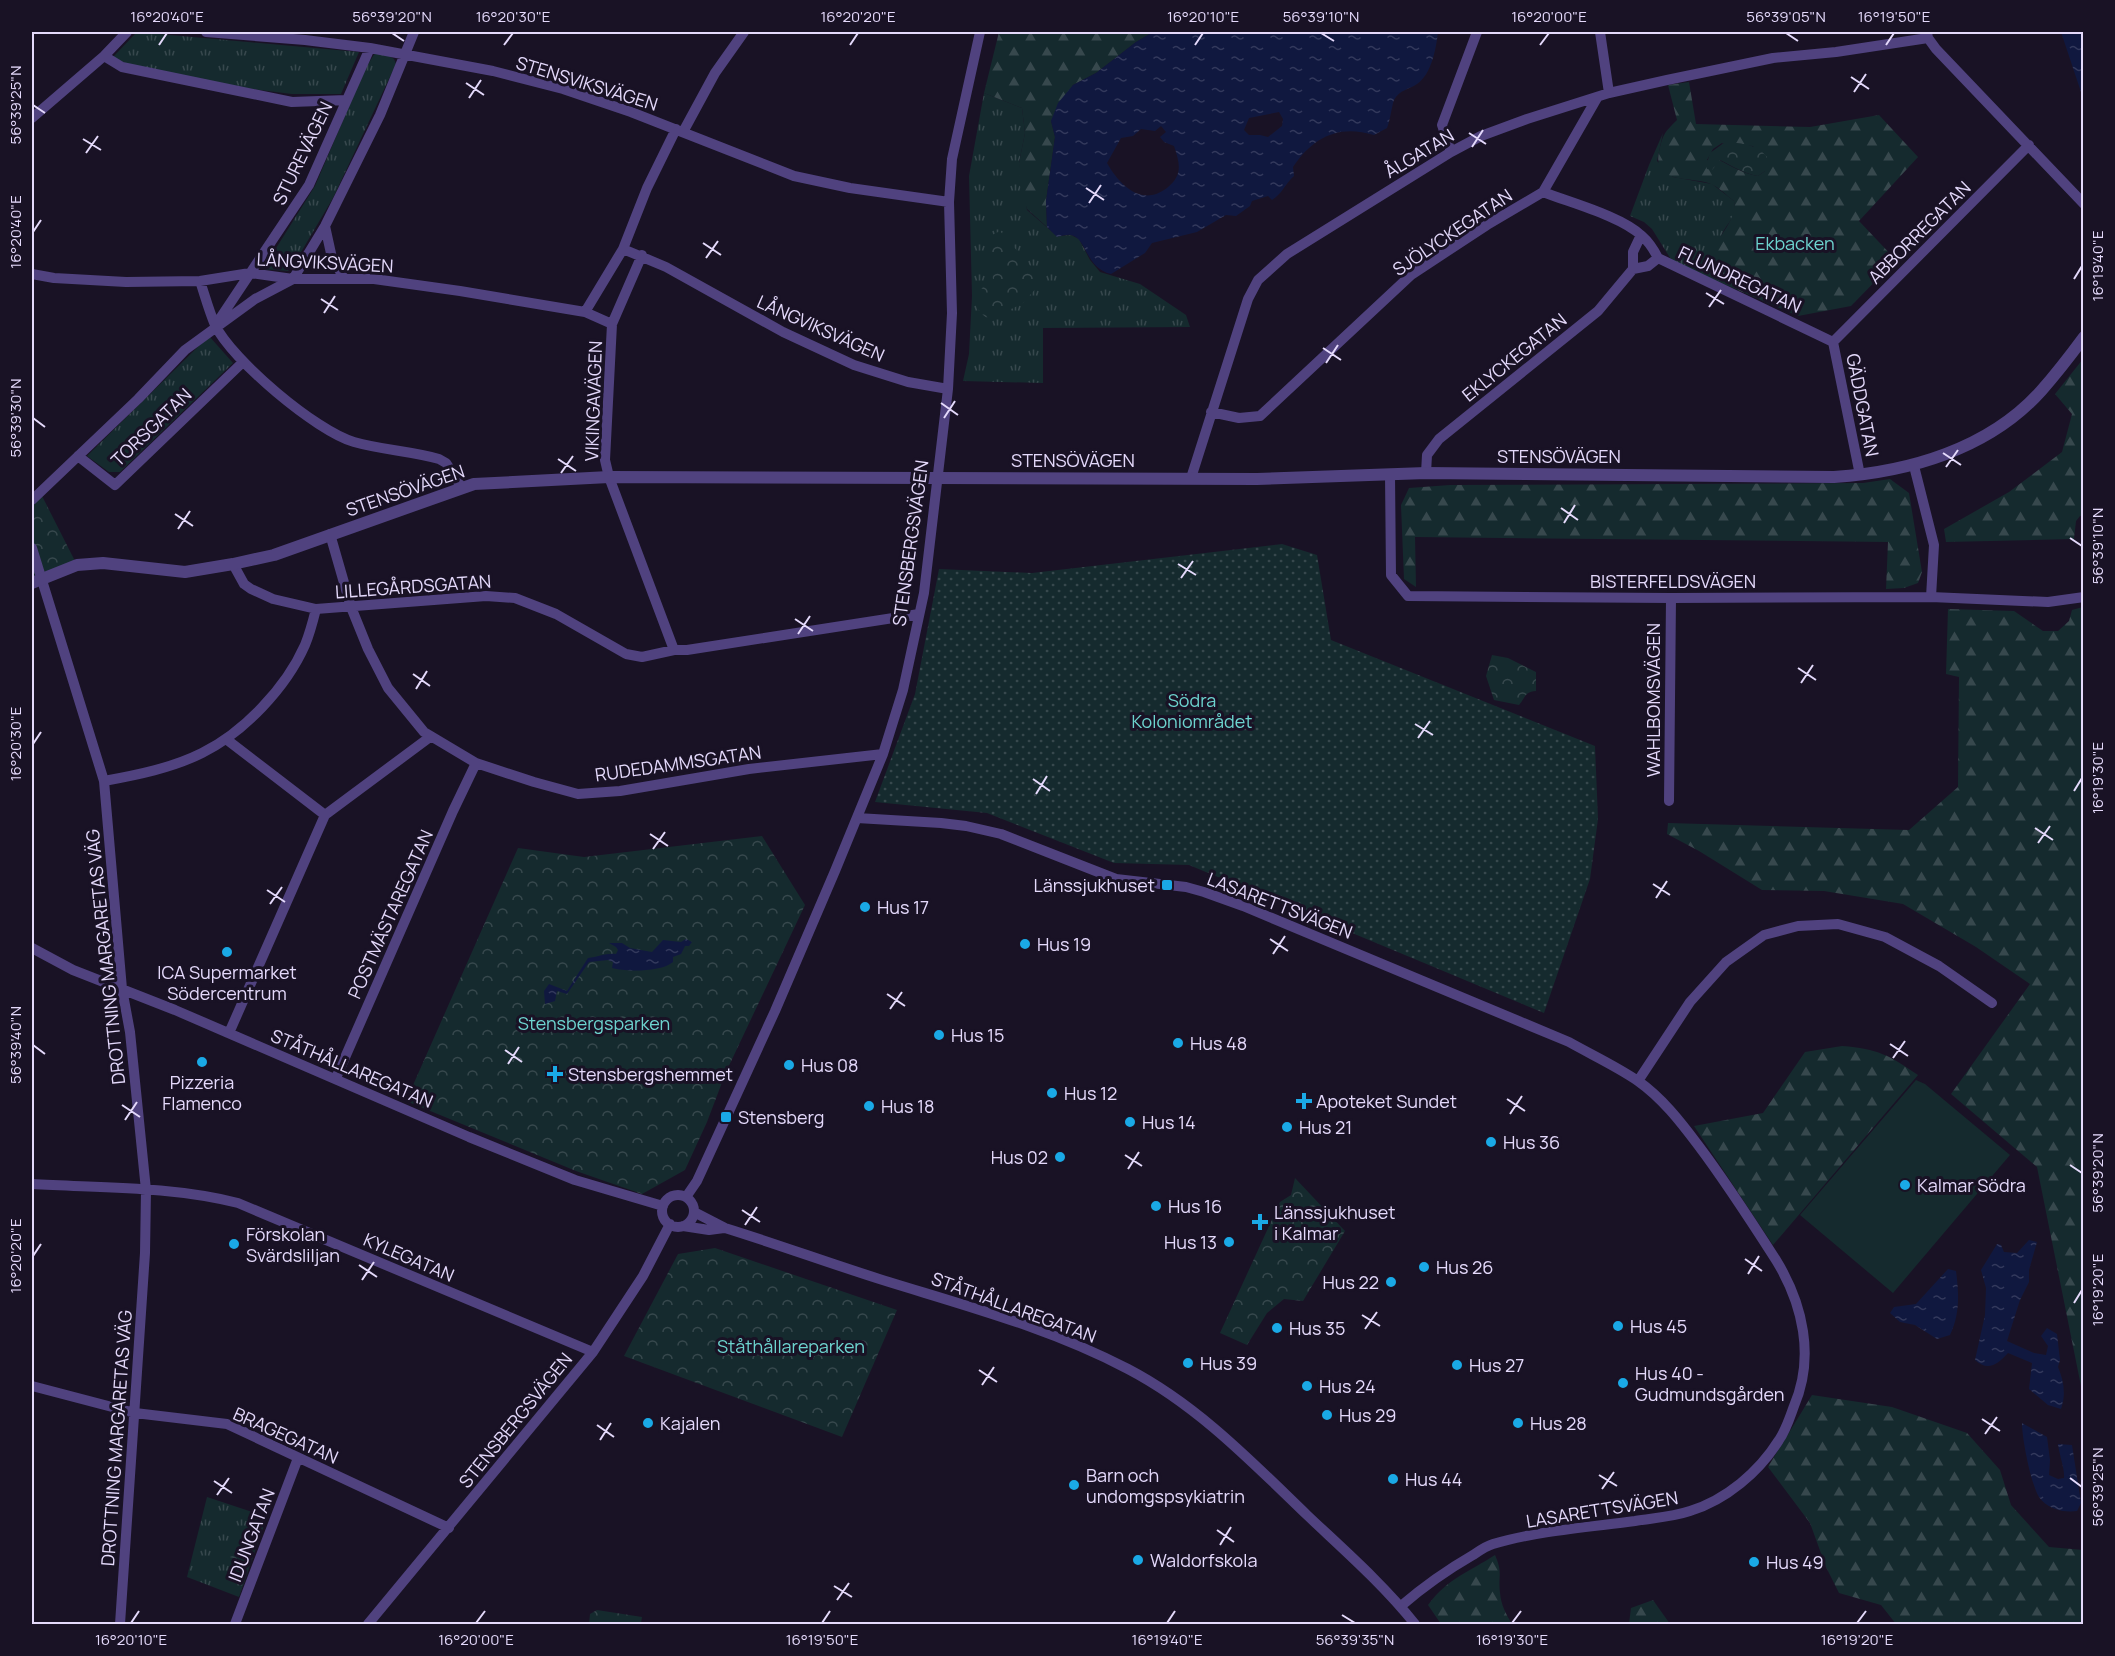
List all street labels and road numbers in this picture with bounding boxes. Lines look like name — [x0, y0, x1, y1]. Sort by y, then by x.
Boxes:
street label: STENSVIKSVÄGEN — [513, 50, 661, 116]
street label: STUREVÄGEN — [267, 97, 337, 209]
street label: ÅLGATAN — [1380, 123, 1458, 183]
street label: ABBORREGATAN — [1863, 176, 1975, 288]
street label: SJÖLYCKEGATAN — [1388, 183, 1516, 281]
street label: FLUNDREGATAN — [1675, 240, 1805, 318]
street label: LÅNGVIKSVÄGEN — [256, 246, 394, 278]
street label: LÅNGVIKSVÄGEN — [754, 289, 888, 367]
street label: EKLYCKEGATAN — [1457, 308, 1571, 406]
street label: VIKINGAVÄGEN — [579, 340, 607, 462]
street label: GÄDDGATAN — [1841, 351, 1885, 459]
street label: TORSGATAN — [106, 383, 196, 471]
street label: STENSÖVÄGEN — [1497, 444, 1621, 468]
street label: STENSÖVÄGEN — [1011, 448, 1135, 472]
street label: STENSÖVÄGEN — [343, 458, 467, 522]
street label: STENSBERGSVÄGEN — [886, 458, 934, 628]
street label: LILLEGÅRDSGATAN — [334, 569, 492, 603]
street label: BISTERFELDSVÄGEN — [1590, 569, 1756, 593]
street label: WAHLBOMSVÄGEN — [1641, 623, 1665, 777]
street label: RUDEDAMMSGATAN — [593, 739, 763, 787]
street label: POSTMÄSTAREGATAN — [342, 826, 438, 1002]
street label: DROTTNING MARGARETAS VÄG — [80, 828, 130, 1086]
street label: LASARETTSVÄGEN — [1204, 866, 1356, 944]
street label: STÅTHÅLLAREGATAN — [267, 1023, 437, 1113]
street label: KYLEGATAN — [360, 1227, 458, 1287]
street label: STÅTHÅLLAREGATAN — [928, 1266, 1100, 1348]
street label: DROTTNING MARGARETAS VÄG — [95, 1309, 137, 1567]
street label: STENSBERGSVÄGEN — [453, 1347, 577, 1493]
street label: BRAGEGATAN — [230, 1401, 342, 1469]
street label: IDUNGATAN — [222, 1485, 280, 1585]
street label: LASARETTSVÄGEN — [1524, 1485, 1680, 1533]

